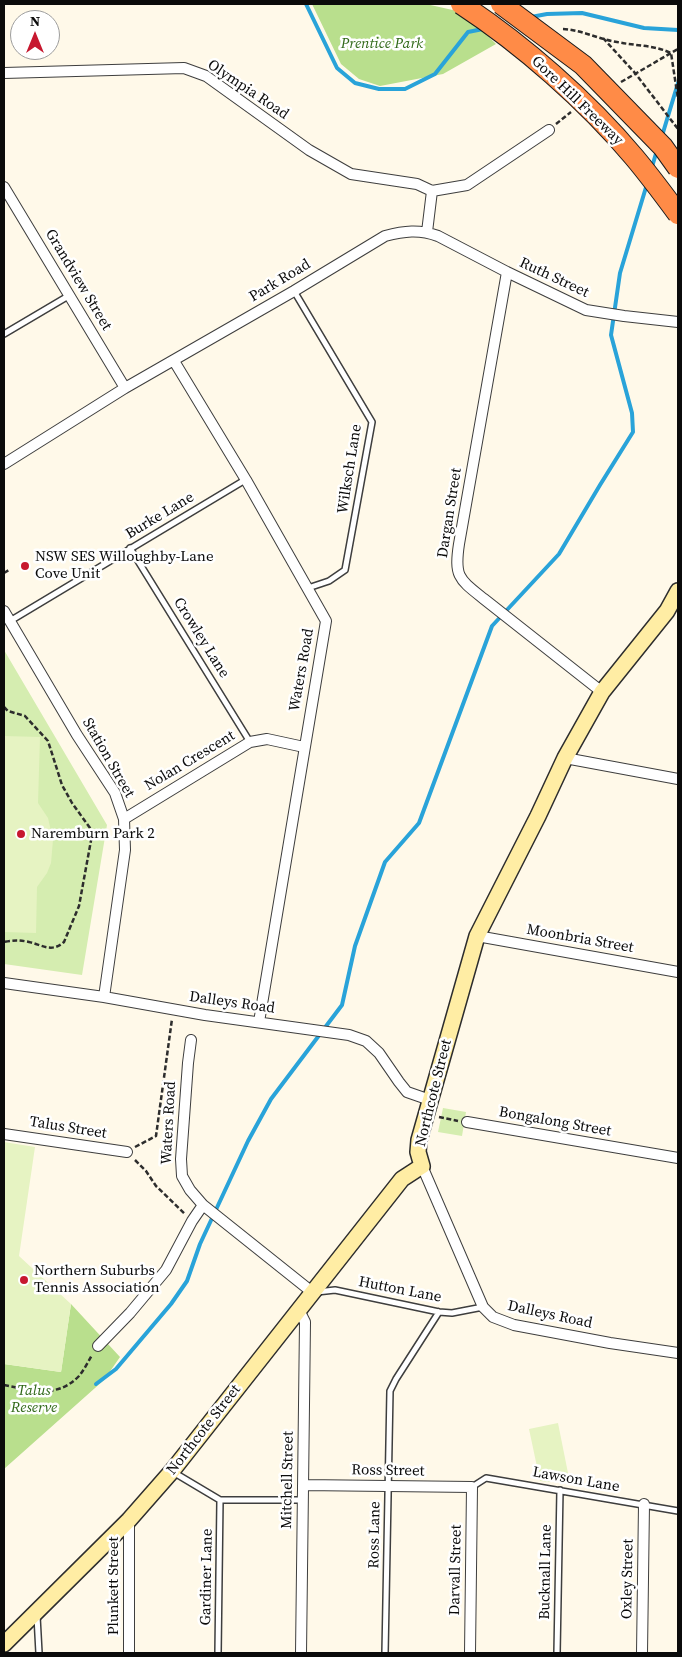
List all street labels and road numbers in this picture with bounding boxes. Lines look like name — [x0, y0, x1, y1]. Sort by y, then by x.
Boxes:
street label: Gore Hill Freeway — [527, 53, 627, 149]
street label: Olympia Road — [204, 56, 292, 124]
street label: Grandview Street — [41, 226, 115, 334]
street label: Ruth Street — [516, 254, 592, 302]
street label: Park Road — [246, 256, 314, 306]
street label: Wilksch Lane — [334, 423, 366, 515]
street label: Dargan Street — [434, 467, 466, 559]
street label: Burke Lane — [123, 489, 197, 543]
street label: Crowley Lane — [169, 594, 233, 682]
street label: Waters Road — [286, 627, 318, 713]
street label: Station Street — [78, 715, 138, 801]
street label: Nolan Crescent — [142, 727, 238, 795]
street label: Moonbria Street — [525, 921, 635, 957]
street label: Dalleys Road — [188, 988, 276, 1018]
street label: Northcote Street — [412, 1038, 456, 1148]
street label: Waters Road — [158, 1081, 180, 1165]
street label: Bongalong Street — [497, 1103, 613, 1141]
street label: Talus Street — [28, 1113, 108, 1143]
street label: Hutton Lane — [357, 1273, 443, 1307]
street label: Dalleys Road — [506, 1297, 594, 1333]
street label: Northcote Street — [163, 1381, 245, 1479]
street label: Mitchell Street — [278, 1431, 298, 1529]
street label: Ross Street — [351, 1461, 425, 1481]
street label: Lawson Lane — [531, 1463, 621, 1497]
street label: Ross Lane — [365, 1501, 385, 1569]
street label: Darvall Street — [446, 1524, 466, 1616]
street label: Bucknall Lane — [536, 1524, 556, 1620]
street label: Gardiner Lane — [197, 1528, 217, 1626]
street label: Plunkett Street — [105, 1537, 123, 1635]
street label: Oxley Street — [618, 1539, 638, 1619]

